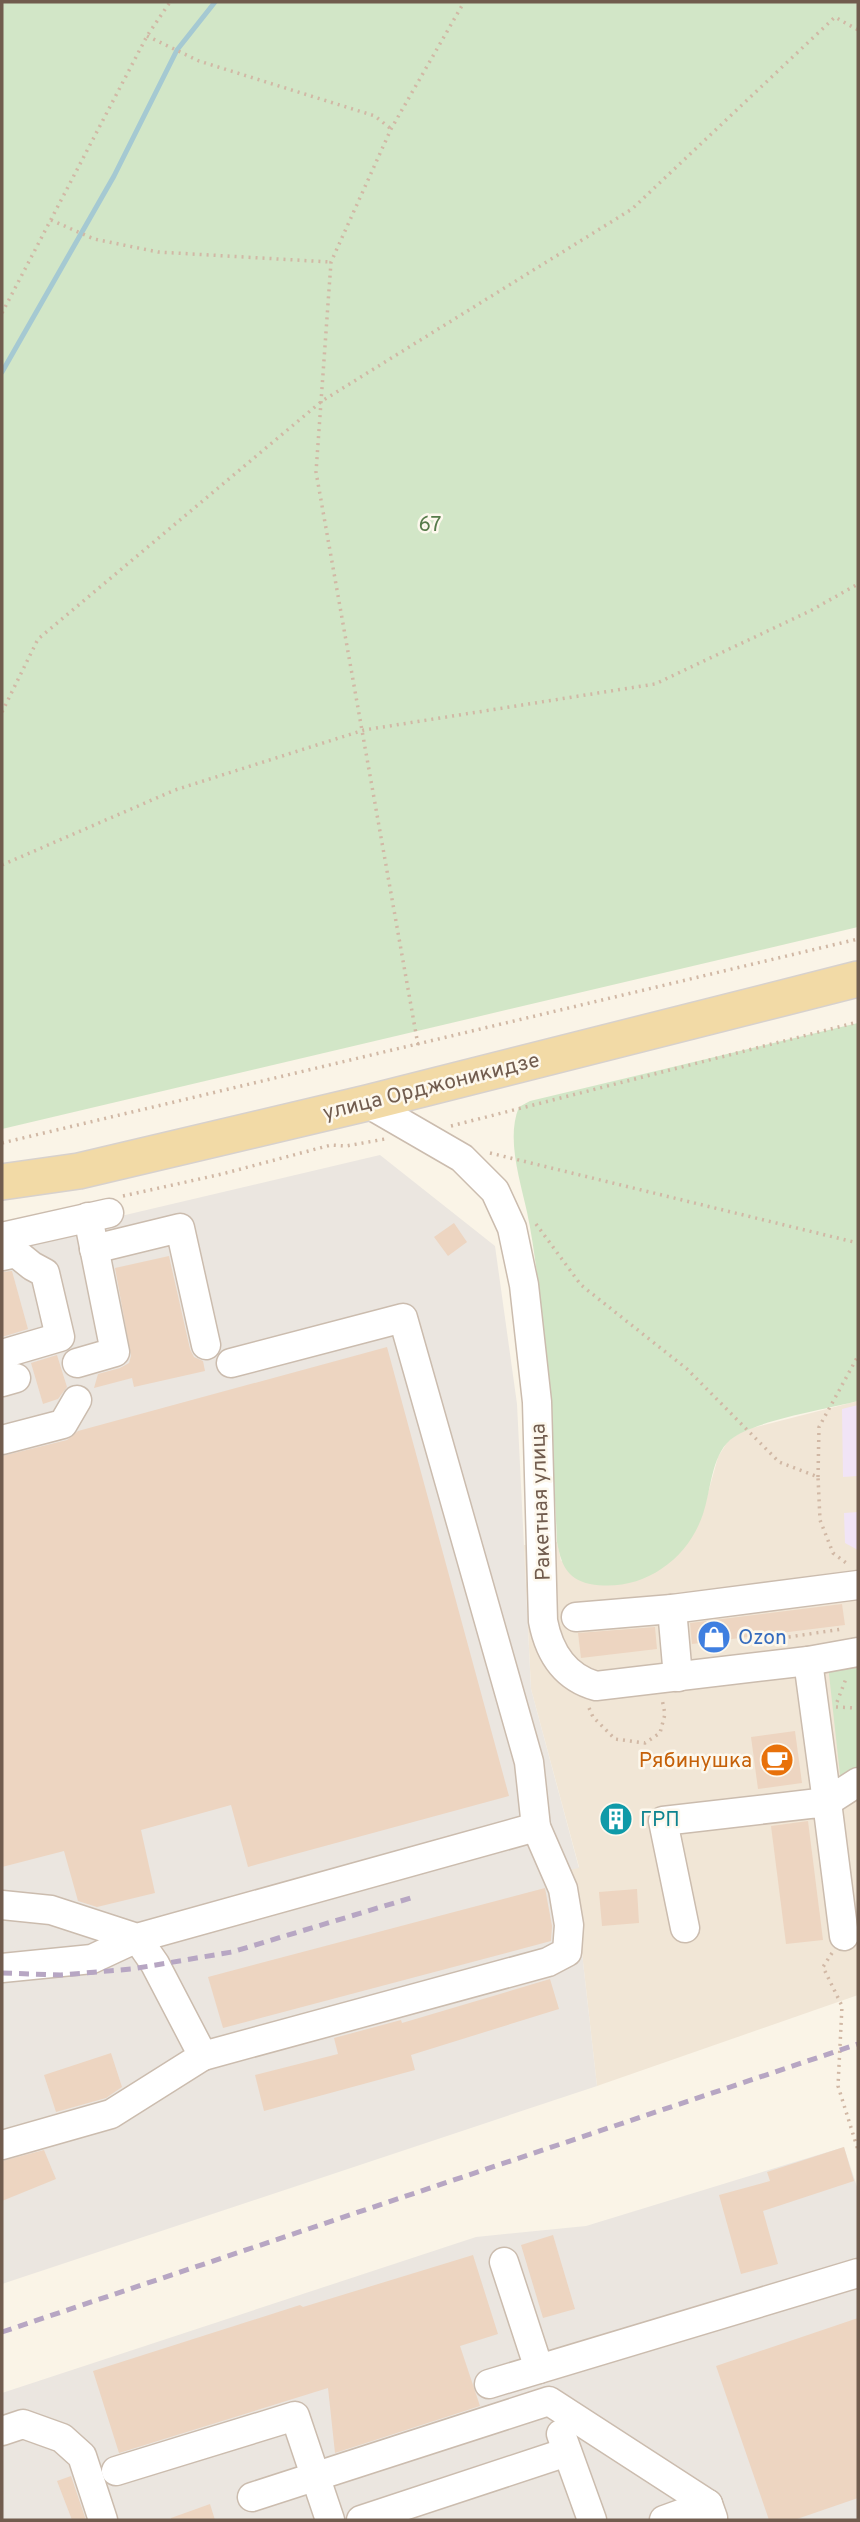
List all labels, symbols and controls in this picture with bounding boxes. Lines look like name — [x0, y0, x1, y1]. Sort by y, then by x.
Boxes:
park label: 67 — [418, 512, 442, 539]
street label: улица Орджоникидзе — [320, 1047, 543, 1127]
street label: Ракетная улица — [525, 1423, 558, 1581]
shop icon: Ozon — [695, 1618, 733, 1656]
place label: Ozon — [738, 1625, 787, 1652]
cafe icon: Рябинушка — [758, 1741, 796, 1779]
place label: Рябинушка — [639, 1748, 752, 1775]
building icon: ГРП — [597, 1800, 635, 1838]
place label: ГРП — [640, 1807, 680, 1834]

